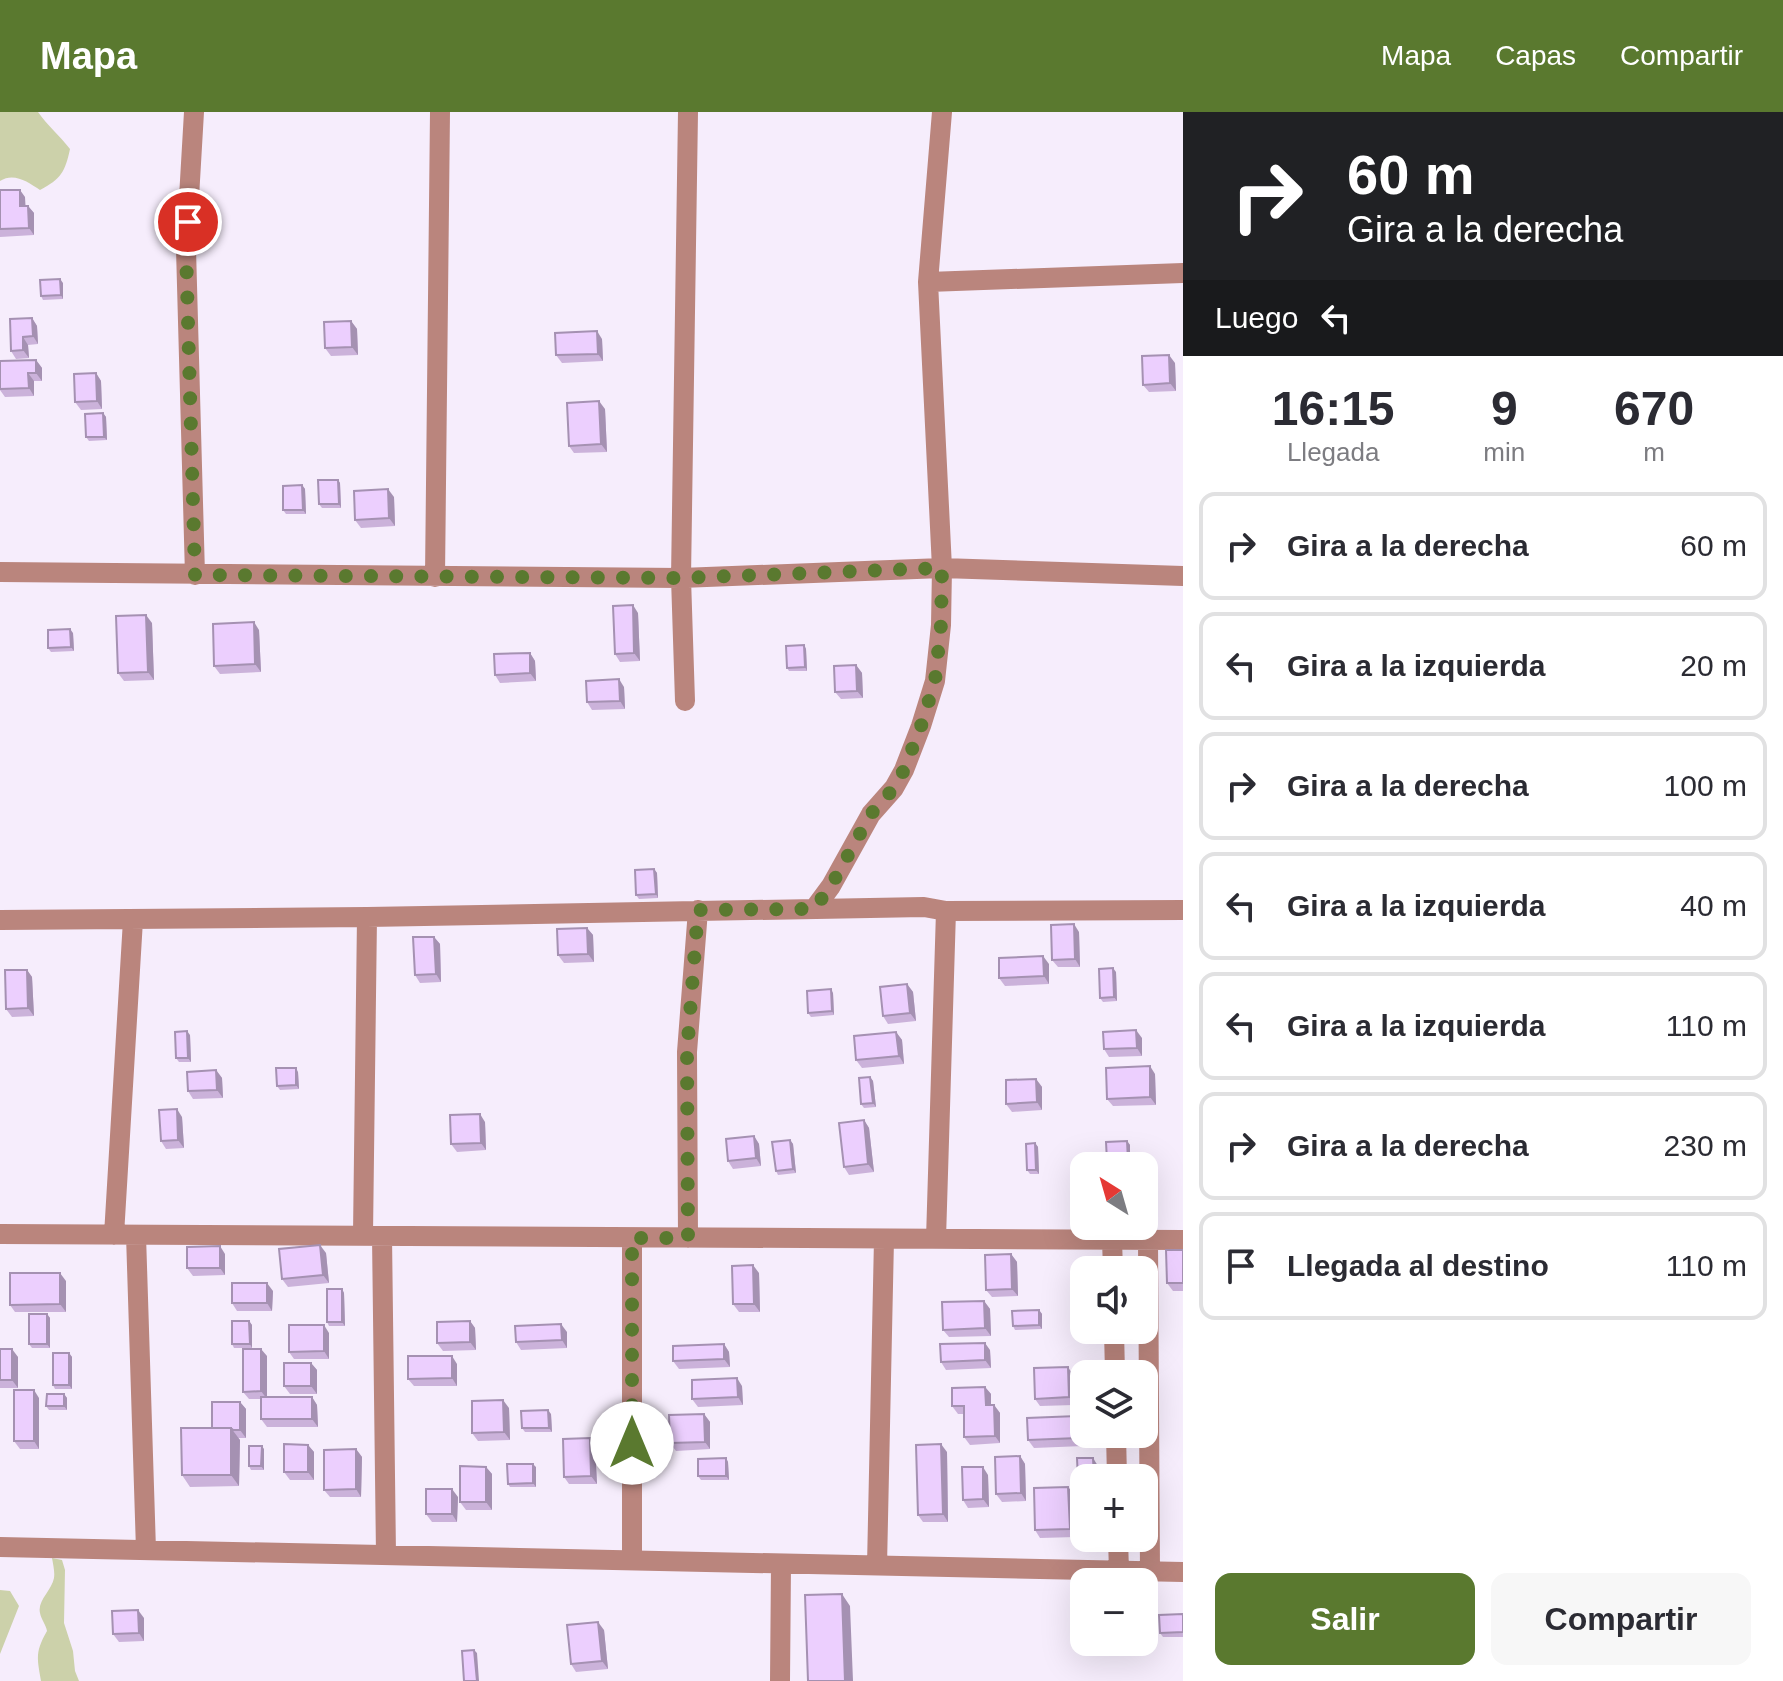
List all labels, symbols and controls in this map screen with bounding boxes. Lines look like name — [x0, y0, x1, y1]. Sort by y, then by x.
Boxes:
text: Mapa — [40, 35, 137, 77]
text: Mapa — [1381, 40, 1451, 71]
text: Capas — [1495, 40, 1576, 71]
text: Compartir — [1620, 40, 1743, 71]
text: 60 m — [1347, 143, 1475, 206]
icon: right — [1215, 144, 1319, 248]
pin — [154, 188, 222, 256]
icon: arrive — [166, 200, 210, 244]
text: Gira a la derecha — [1347, 209, 1623, 250]
icon: left — [1314, 296, 1358, 340]
text: Luego — [1215, 301, 1298, 334]
text: 16:15 — [1272, 382, 1395, 435]
text: 9 — [1491, 382, 1518, 435]
text: 670 — [1614, 382, 1694, 435]
text: Llegada — [1287, 437, 1379, 467]
text: min — [1483, 437, 1525, 467]
text: m — [1643, 437, 1665, 467]
icon: right — [1219, 524, 1263, 568]
text: Gira a la derecha — [1287, 529, 1529, 562]
text: 60 m — [1680, 529, 1747, 562]
icon: left — [1219, 644, 1263, 688]
text: Gira a la izquierda — [1287, 649, 1545, 682]
text: 20 m — [1680, 649, 1747, 682]
icon: right — [1219, 764, 1263, 808]
text: Gira a la derecha — [1287, 769, 1529, 802]
text: 100 m — [1664, 769, 1747, 802]
icon: left — [1219, 884, 1263, 928]
text: Gira a la izquierda — [1287, 889, 1545, 922]
text: 40 m — [1680, 889, 1747, 922]
icon: left — [1219, 1004, 1263, 1048]
text: Gira a la izquierda — [1287, 1009, 1545, 1042]
text: 110 m — [1666, 1009, 1747, 1042]
icon: right — [1219, 1124, 1263, 1168]
text: Gira a la derecha — [1287, 1129, 1529, 1162]
text: 230 m — [1664, 1129, 1747, 1162]
north arrow — [1070, 1152, 1158, 1240]
map controls — [1070, 1152, 1158, 1656]
icon: arrive — [1219, 1244, 1263, 1288]
text: Llegada al destino — [1287, 1249, 1549, 1282]
text: 110 m — [1666, 1249, 1747, 1282]
button: sound — [1070, 1256, 1158, 1344]
button: layers — [1070, 1360, 1158, 1448]
position arrow — [590, 1401, 674, 1485]
button: + — [1070, 1464, 1158, 1552]
button: − — [1070, 1568, 1158, 1656]
button: Salir — [1215, 1573, 1475, 1665]
button: Compartir — [1491, 1573, 1751, 1665]

